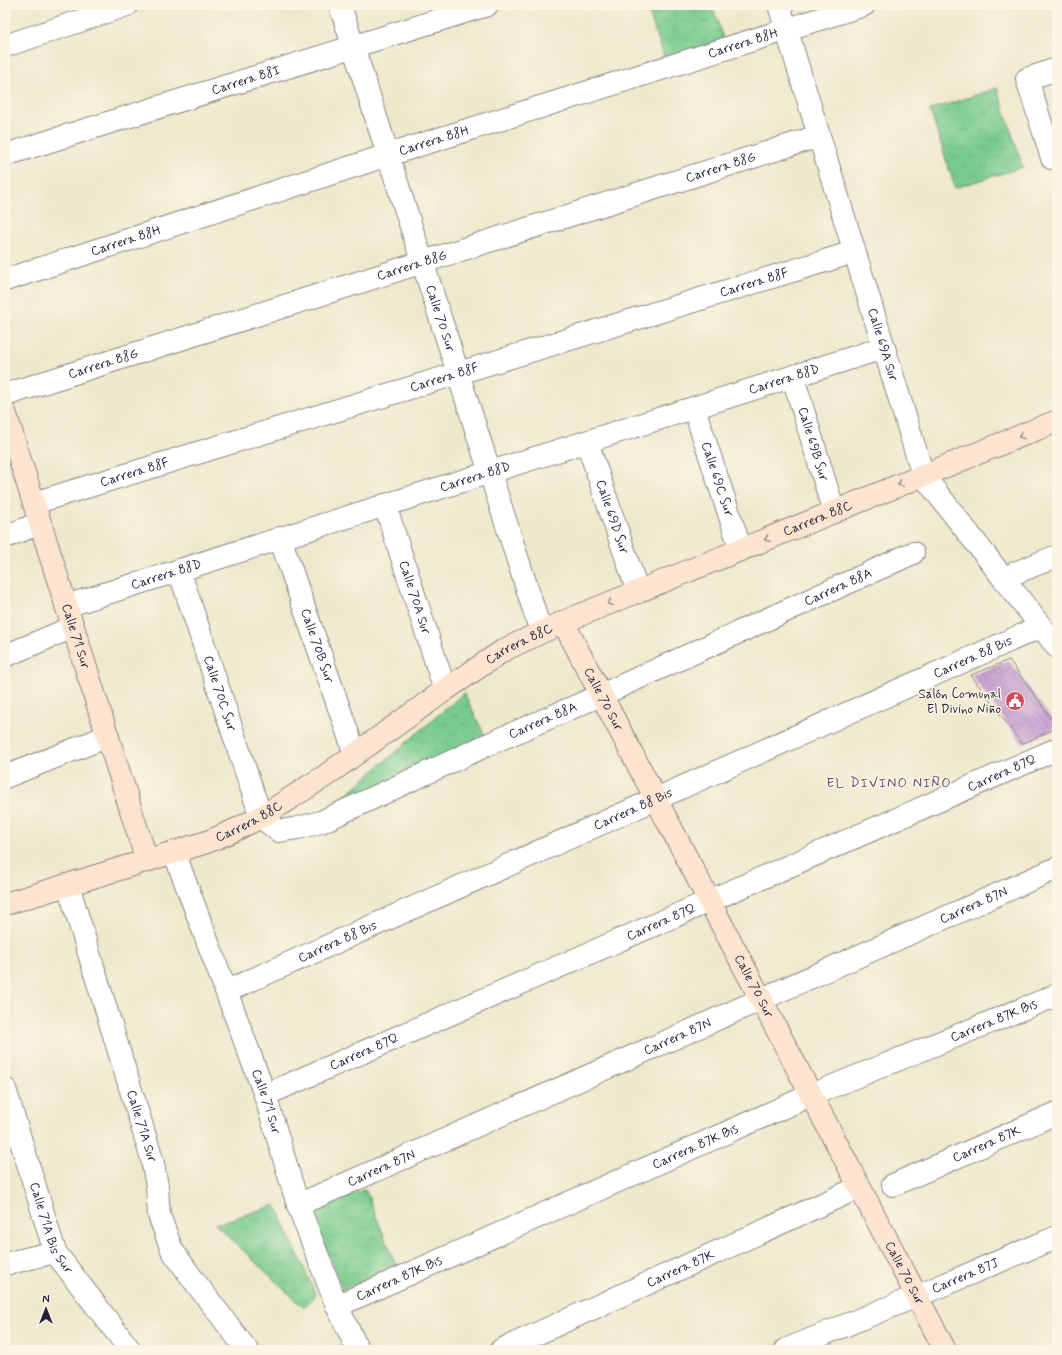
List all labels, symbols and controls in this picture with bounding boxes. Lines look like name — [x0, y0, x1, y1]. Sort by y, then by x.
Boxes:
street label: Carrera 88H — [706, 24, 780, 62]
street label: Carrera 88I — [209, 61, 282, 99]
street label: Carrera 88H — [397, 122, 471, 160]
street label: Carrera 88G — [683, 148, 758, 186]
street label: Carrera 88H — [89, 221, 163, 260]
street label: Carrera 88G — [375, 246, 450, 285]
street label: Carrera 88F — [718, 264, 791, 301]
street label: Calle 70 Sur — [422, 283, 459, 354]
street label: Calle 69A Sur — [864, 306, 902, 384]
street label: Carrera 88G — [66, 345, 141, 383]
street label: Carrera 88F — [408, 359, 481, 396]
street label: Carrera 88D — [747, 360, 822, 398]
street label: Calle 69B Sur — [794, 405, 833, 484]
one-way arrow — [1017, 431, 1024, 439]
street label: Calle 69C Sur — [697, 440, 738, 520]
street label: Carrera 88F — [98, 454, 171, 491]
street label: Carrera 88D — [438, 458, 513, 496]
street label: Calle 69D Sur — [592, 477, 633, 557]
one-way arrow — [897, 480, 904, 488]
street label: Carrera 88C — [780, 497, 855, 540]
one-way arrow — [764, 534, 772, 542]
street label: Carrera 88D — [129, 555, 204, 594]
street label: Calle 70A Sur — [395, 558, 435, 637]
street label: Carrera 88A — [801, 564, 875, 610]
one-way arrow — [607, 598, 614, 606]
street label: Calle 71 Sur — [58, 601, 94, 671]
street label: Calle 70B Sur — [297, 606, 338, 686]
street label: Carrera 88C — [482, 620, 555, 669]
street label: Carrera 88 Bis — [931, 632, 1015, 682]
street label: Calle 70C Sur — [200, 653, 241, 734]
street label: Calle 70 Sur — [580, 664, 627, 734]
place label: Salón Comunal El Divino Niño — [919, 686, 1001, 718]
public building icon: Salón Comunal El Divino Niño — [1004, 690, 1026, 712]
street label: Carrera 88A — [506, 698, 579, 743]
street label: Carrera 87Q — [965, 751, 1039, 796]
district label: EL DIVINO NIÑO — [826, 774, 952, 792]
street label: Carrera 88 Bis — [591, 784, 675, 834]
street label: Carrera 88C — [213, 797, 286, 846]
street label: Carrera 87N — [937, 883, 1010, 928]
street label: Carrera 87Q — [624, 900, 698, 945]
street label: Carrera 88 Bis — [295, 916, 380, 967]
street label: Calle 70 Sur — [730, 951, 778, 1021]
street label: Carrera 87K Bis — [948, 995, 1040, 1046]
street label: Carrera 87N — [641, 1014, 714, 1059]
street label: Carrera 87Q — [327, 1029, 401, 1074]
street label: Calle 71 Sur — [248, 1067, 285, 1137]
street label: Calle 71A Sur — [123, 1088, 161, 1165]
street label: Carrera 87K Bis — [649, 1120, 741, 1173]
street label: Carrera 87K — [950, 1121, 1024, 1166]
street label: Carrera 87N — [345, 1146, 418, 1191]
street label: Calle 71A Bis Sur — [26, 1180, 78, 1278]
street label: Calle 70 Sur — [881, 1238, 928, 1308]
street label: Carrera 87K — [644, 1245, 718, 1291]
street label: Carrera 87K Bis — [353, 1252, 445, 1305]
street label: Carrera 87J — [929, 1254, 1002, 1297]
north arrow — [26, 1289, 66, 1329]
text: N — [42, 1293, 50, 1307]

